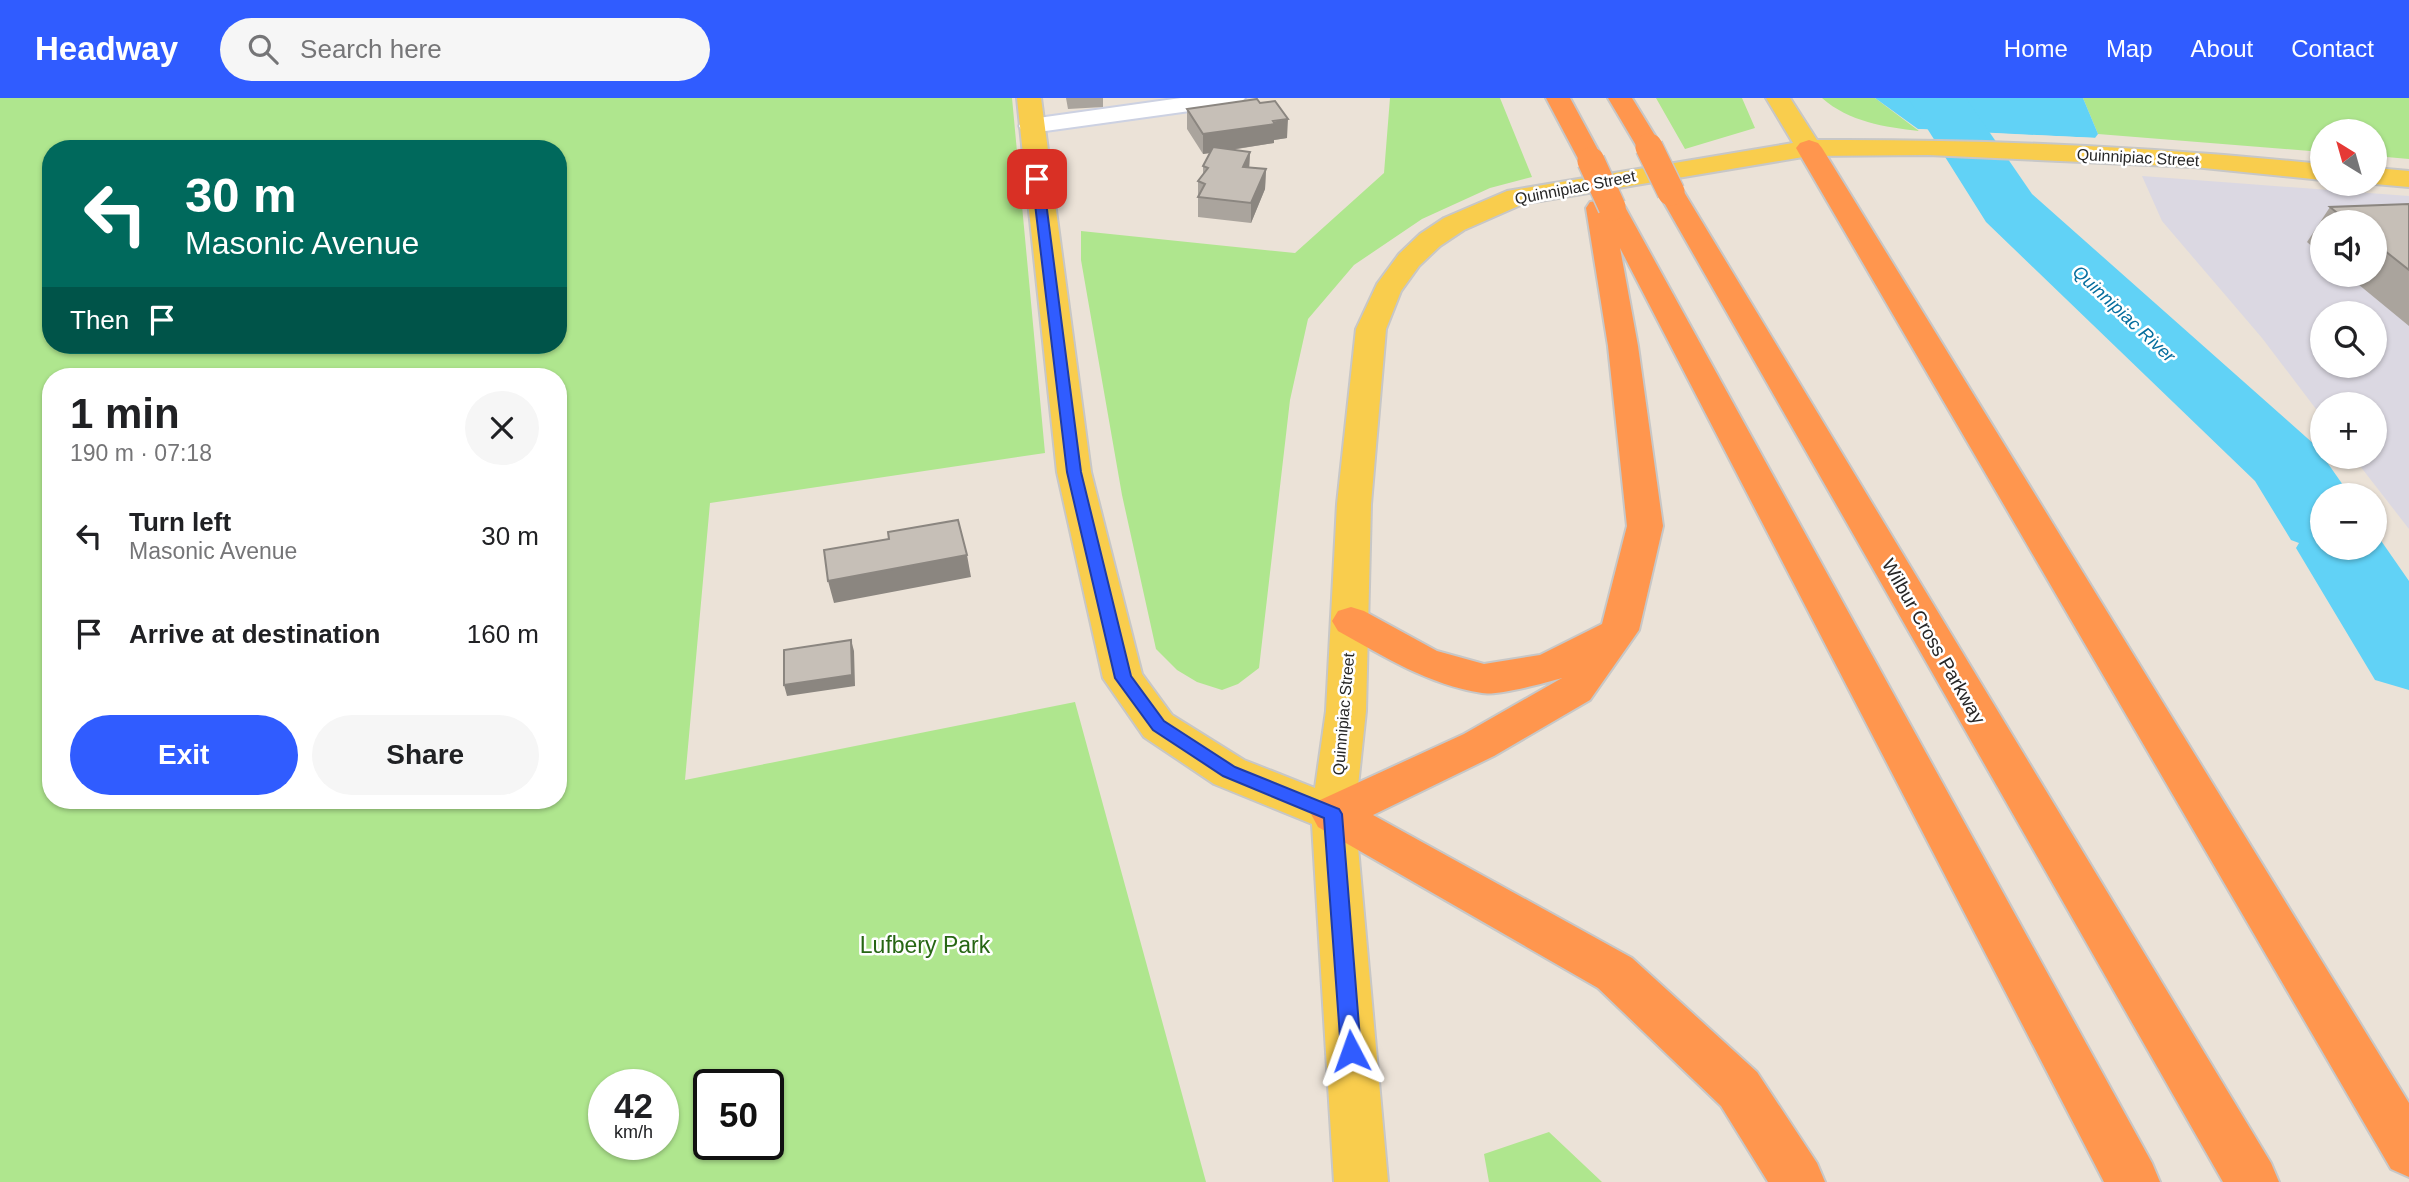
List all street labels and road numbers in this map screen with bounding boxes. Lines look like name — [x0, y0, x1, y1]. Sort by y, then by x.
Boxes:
street label: Quinnipiac Street — [2076, 146, 2200, 169]
street label: Quinnipiac Street — [1513, 167, 1638, 208]
street label: Wilbur Cross Parkway — [1878, 555, 1990, 728]
street label: Quinnipiac Street — [1330, 652, 1357, 776]

